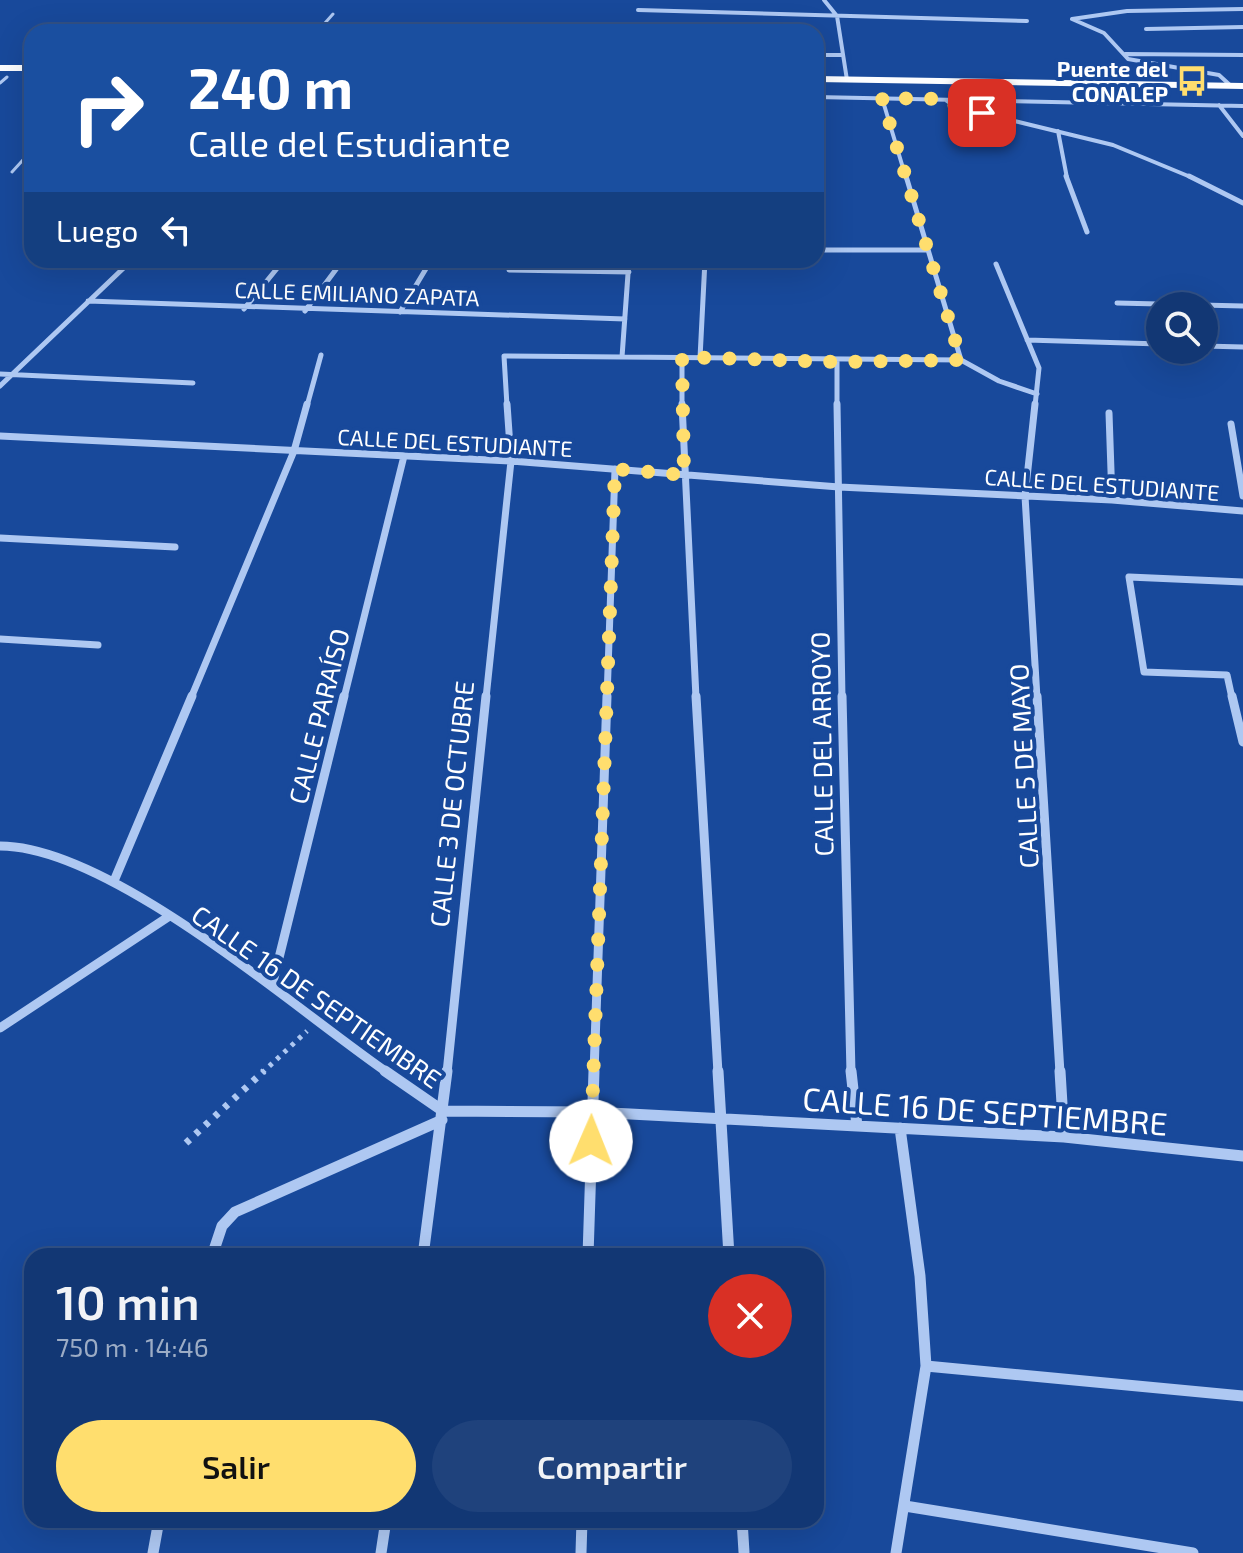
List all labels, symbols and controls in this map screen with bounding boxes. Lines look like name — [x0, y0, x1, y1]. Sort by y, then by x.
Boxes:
text: 240 m — [188, 53, 353, 120]
place label: Puente del CONALEP — [1057, 55, 1169, 106]
icon: right — [56, 56, 160, 160]
bus stop icon: Puente del CONALEP — [1175, 64, 1209, 98]
pin — [948, 79, 1016, 147]
icon: arrive — [960, 91, 1004, 135]
text: Calle del Estudiante — [188, 121, 511, 164]
icon: left — [154, 208, 198, 252]
text: Luego — [56, 212, 138, 248]
street label: CALLE EMILIANO ZAPATA — [234, 276, 480, 310]
map controls — [1146, 292, 1218, 364]
button: search — [1146, 292, 1218, 364]
street label: CALLE DEL ESTUDIANTE — [337, 423, 573, 461]
street label: CALLE DEL ESTUDIANTE — [984, 463, 1220, 505]
street label: CALLE PARAÍSO — [281, 625, 355, 807]
street label: CALLE DEL ARROYO — [804, 631, 838, 857]
street label: CALLE 5 DE MAYO — [1002, 663, 1044, 869]
street label: CALLE 3 DE OCTUBRE — [423, 679, 479, 929]
street label: CALLE 16 DE SEPTIEMBRE — [186, 898, 448, 1094]
street label: CALLE 16 DE SEPTIEMBRE — [801, 1078, 1169, 1142]
position arrow — [549, 1099, 633, 1183]
text: 10 min — [56, 1272, 200, 1330]
button: close — [708, 1274, 792, 1358]
text: 750 m · 14:46 — [56, 1331, 209, 1362]
button: Salir — [56, 1420, 416, 1512]
button: Compartir — [432, 1420, 792, 1512]

